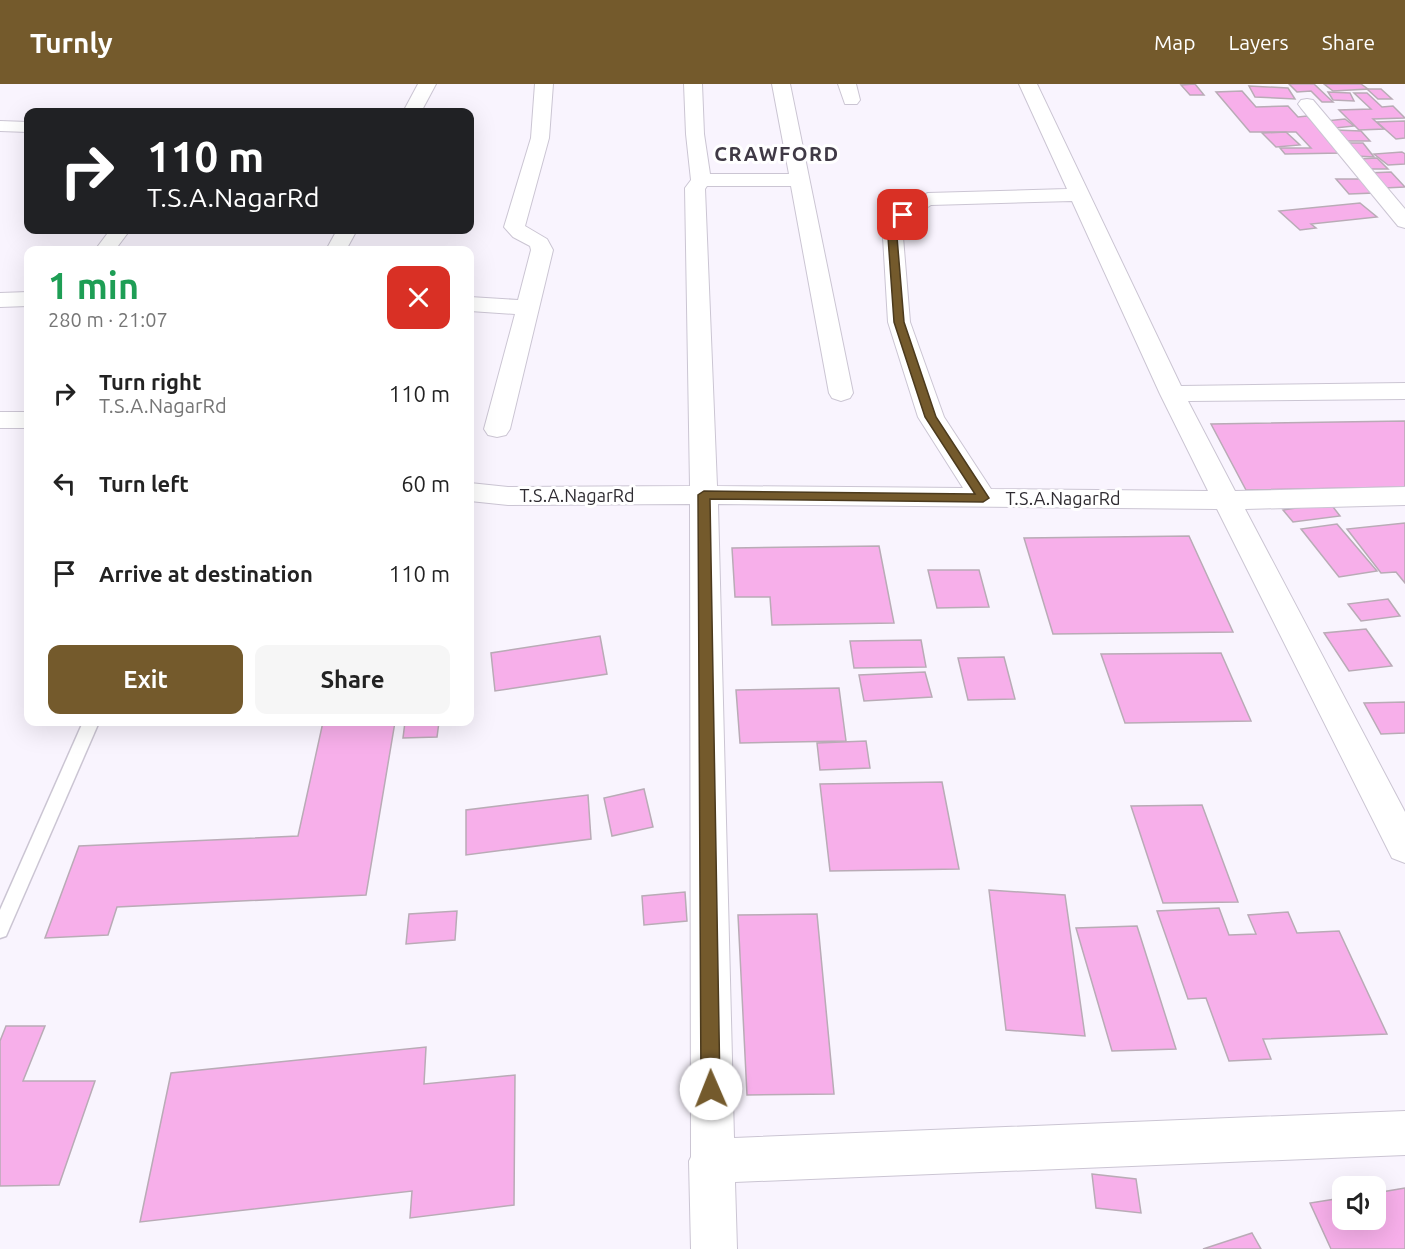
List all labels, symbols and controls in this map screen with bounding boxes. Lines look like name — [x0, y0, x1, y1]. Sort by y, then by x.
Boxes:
text: Turnly — [30, 27, 113, 58]
text: Map — [1154, 30, 1195, 54]
text: Layers — [1228, 30, 1289, 54]
text: Share — [1322, 30, 1375, 54]
icon: right — [48, 132, 126, 210]
text: 110 m — [147, 133, 264, 180]
district label: CRAWFORD — [714, 142, 840, 165]
text: T.S.A.NagarRd — [147, 182, 319, 212]
pin — [877, 189, 928, 240]
icon: arrive — [886, 198, 919, 231]
text: 1 min — [48, 265, 139, 306]
button: close — [387, 266, 450, 329]
text: 280 m · 21:07 — [48, 308, 168, 331]
text: Turn right — [99, 369, 201, 394]
icon: right — [48, 377, 81, 410]
text: 110 m — [389, 381, 450, 406]
text: T.S.A.NagarRd — [99, 394, 227, 417]
icon: left — [48, 467, 81, 500]
text: Turn left — [99, 471, 189, 496]
text: 60 m — [401, 471, 450, 496]
street label: T.S.A.NagarRd — [520, 485, 634, 505]
street label: T.S.A.NagarRd — [1006, 488, 1120, 508]
icon: arrive — [48, 557, 81, 590]
text: Arrive at destination — [99, 561, 313, 586]
text: 110 m — [389, 561, 450, 586]
button: Exit — [48, 645, 243, 714]
button: Share — [255, 645, 450, 714]
position arrow — [679, 1057, 743, 1121]
map controls — [1332, 1176, 1386, 1230]
button: sound — [1332, 1176, 1386, 1230]

